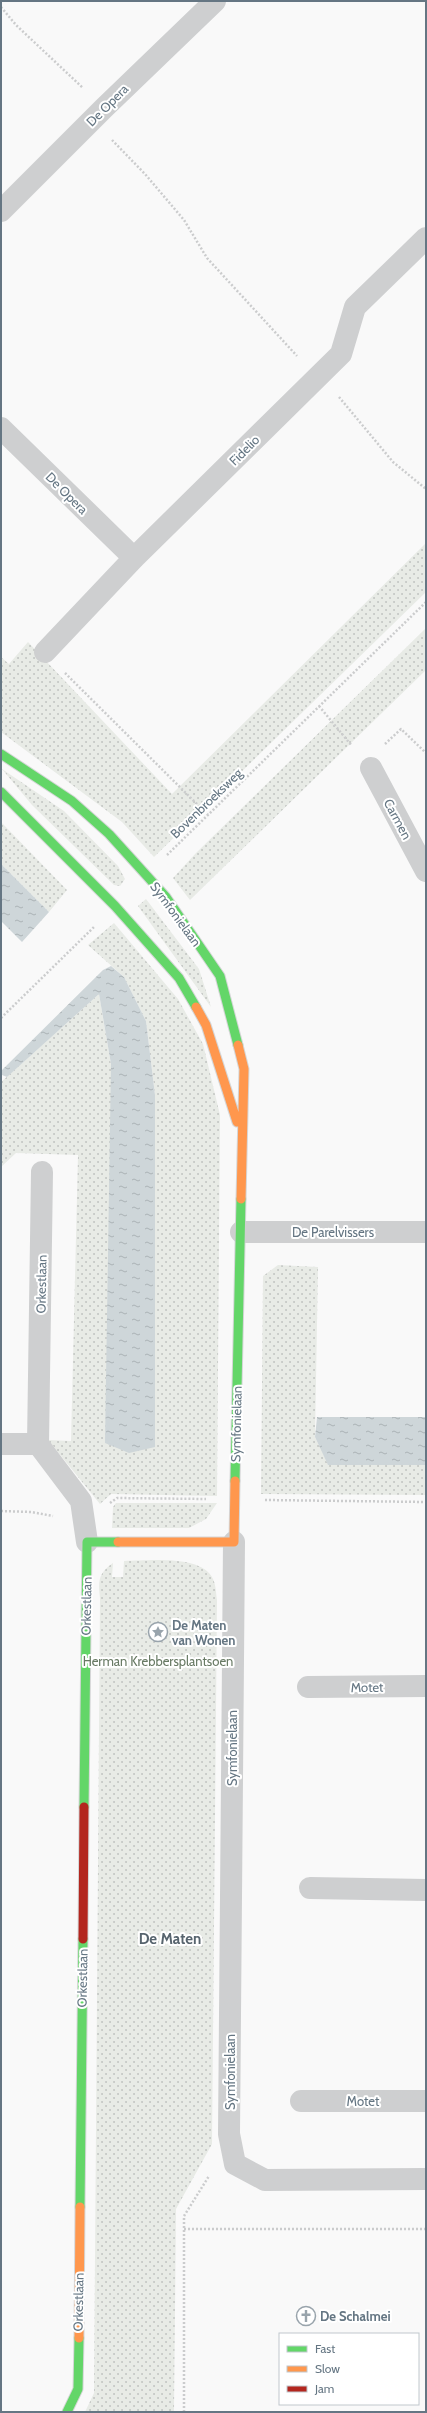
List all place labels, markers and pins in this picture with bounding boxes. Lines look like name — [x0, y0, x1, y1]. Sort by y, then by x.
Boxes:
place label: De Maten van Wonen — [172, 1617, 235, 1648]
place icon: De Maten van Wonen — [147, 1621, 169, 1643]
church icon: De Schalmei — [295, 2305, 317, 2327]
place label: De Schalmei — [320, 2308, 391, 2324]

